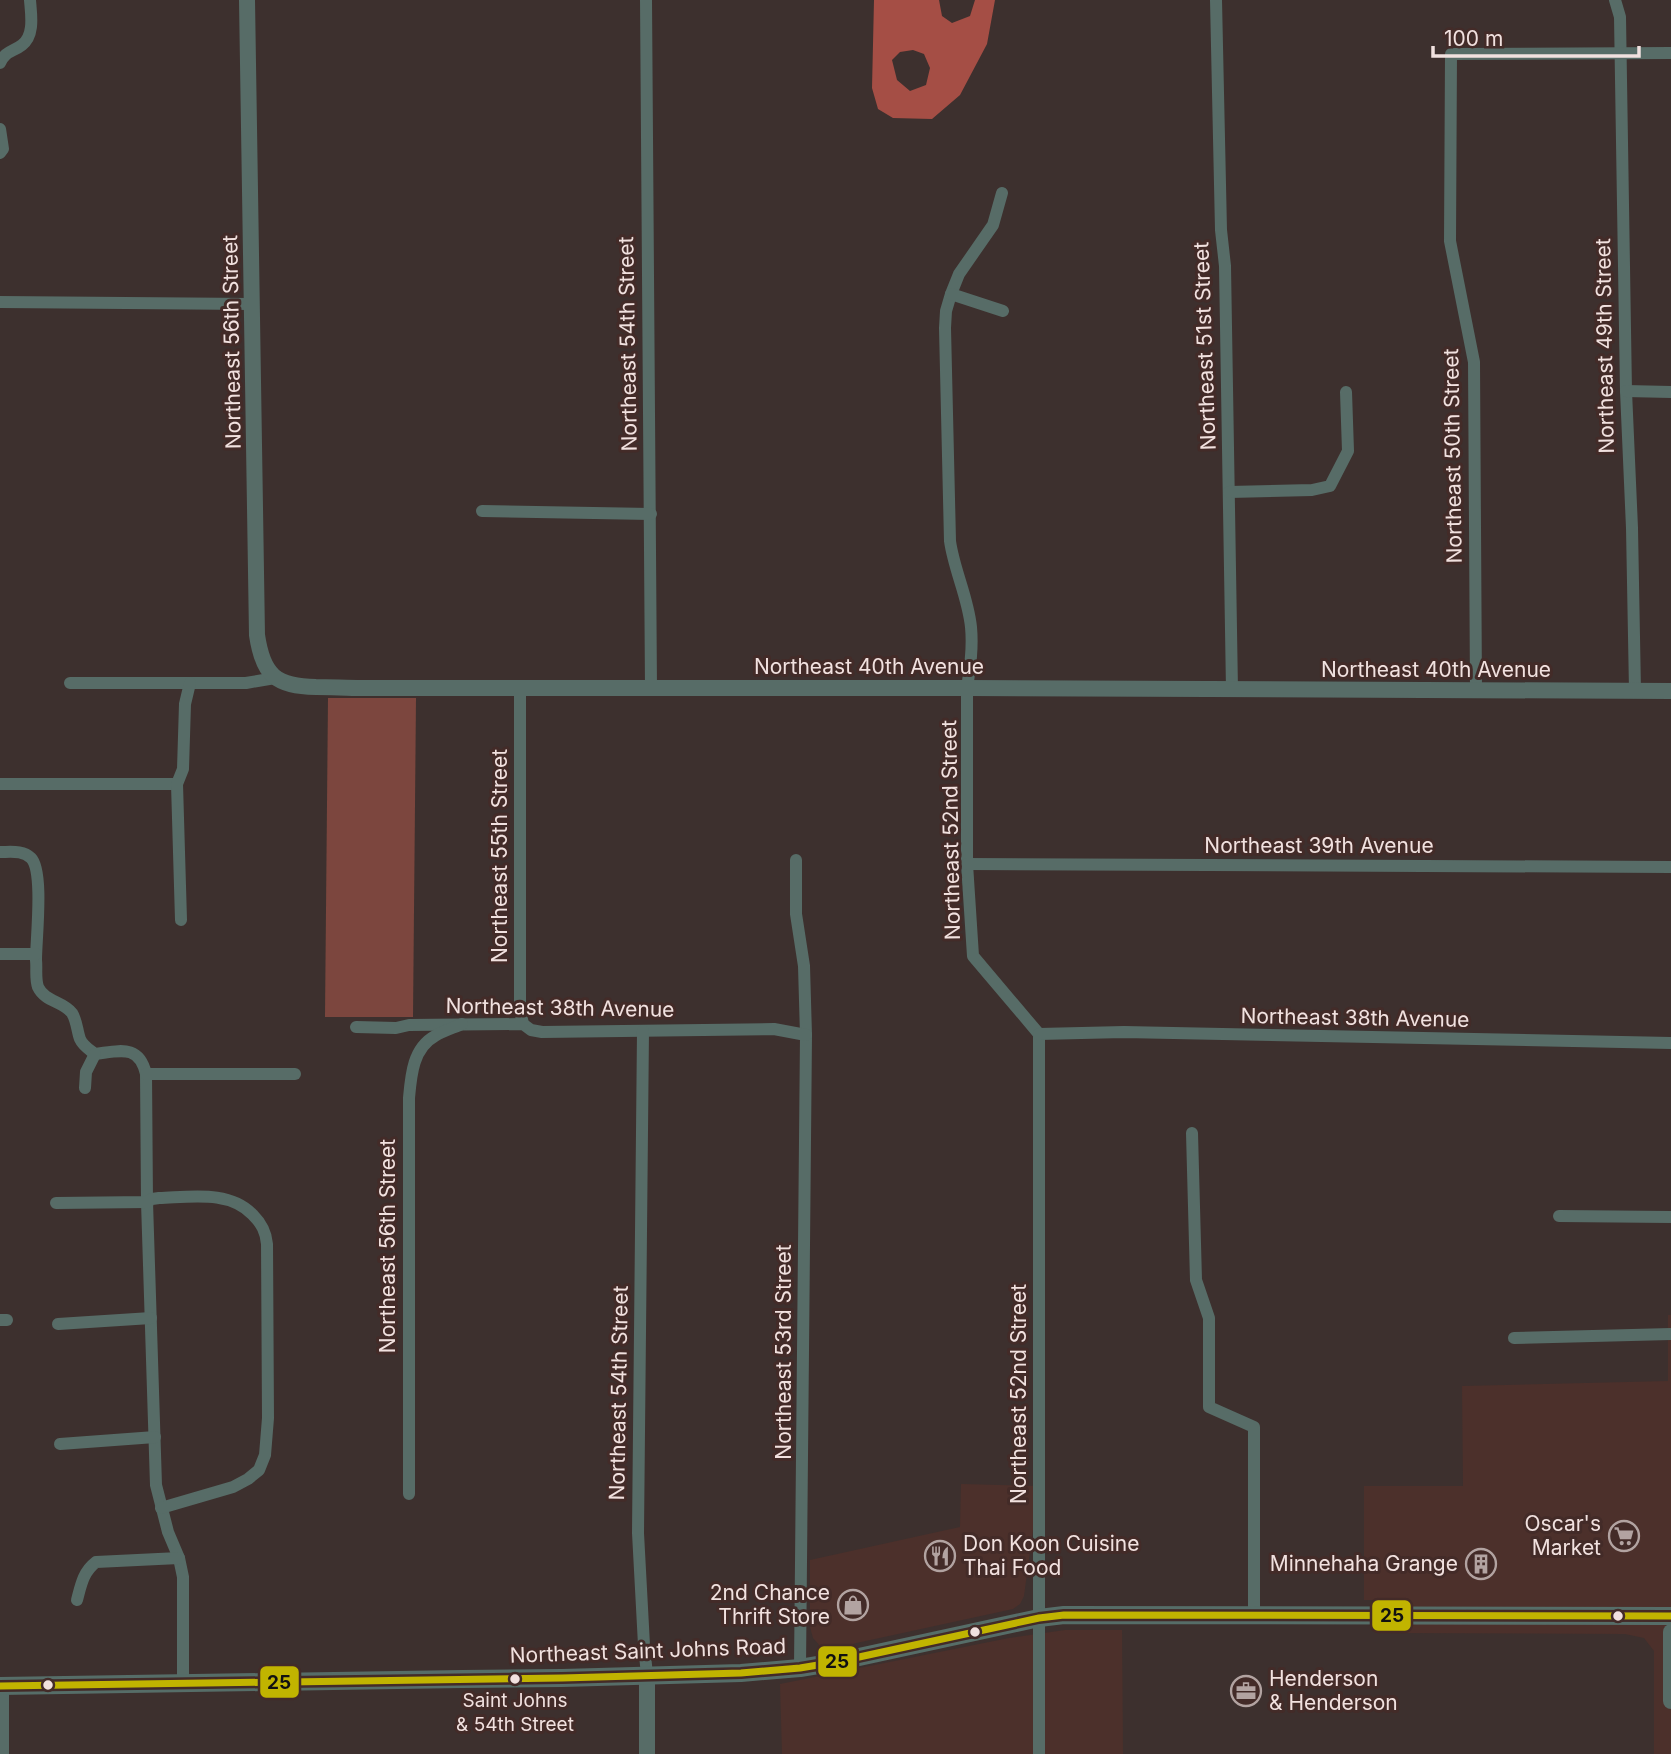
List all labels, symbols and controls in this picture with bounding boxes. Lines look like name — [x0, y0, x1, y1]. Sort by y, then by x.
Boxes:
scale bar — [1433, 14, 1640, 58]
text: 100 m — [1444, 26, 1503, 51]
street label: Northeast 56th Street — [217, 235, 246, 449]
street label: Northeast 54th Street — [613, 236, 642, 452]
street label: Northeast 49th Street — [1590, 238, 1619, 454]
street label: Northeast 51st Street — [1188, 241, 1221, 451]
street label: Northeast 50th Street — [1438, 348, 1467, 564]
street label: Northeast 40th Avenue — [754, 654, 984, 679]
street label: Northeast 40th Avenue — [1321, 657, 1551, 682]
street label: Northeast 52nd Street — [936, 720, 965, 940]
street label: Northeast 55th Street — [487, 749, 512, 963]
street label: Northeast 39th Avenue — [1204, 833, 1434, 858]
street label: Northeast 38th Avenue — [445, 993, 675, 1022]
street label: Northeast 38th Avenue — [1240, 1003, 1470, 1032]
street label: Northeast 56th Street — [375, 1139, 400, 1353]
street label: Northeast 53rd Street — [771, 1244, 796, 1460]
street label: Northeast 52nd Street — [1006, 1284, 1031, 1504]
street label: Northeast 54th Street — [604, 1285, 633, 1501]
place label: Oscar's Market — [1525, 1511, 1601, 1560]
supermarket icon: Oscar's Market — [1607, 1519, 1641, 1553]
place label: Don Koon Cuisine Thai Food — [963, 1531, 1140, 1580]
restaurant icon: Don Koon Cuisine Thai Food — [923, 1539, 957, 1573]
building icon: Minnehaha Grange — [1464, 1547, 1498, 1581]
place label: Minnehaha Grange — [1270, 1551, 1458, 1576]
place label: 2nd Chance Thrift Store — [710, 1580, 830, 1629]
shop icon: 2nd Chance Thrift Store — [836, 1588, 870, 1622]
line badge: 25 — [1371, 1599, 1412, 1632]
text: 25 — [1380, 1604, 1404, 1627]
unlabelled marker — [1611, 1609, 1625, 1623]
unlabelled marker — [968, 1625, 982, 1639]
street label: Northeast Saint Johns Road — [509, 1633, 787, 1668]
line badge: 25 — [817, 1645, 858, 1678]
text: 25 — [825, 1650, 849, 1673]
line badge: 25 — [259, 1665, 300, 1699]
place label: Henderson & Henderson — [1269, 1666, 1398, 1715]
text: 25 — [267, 1671, 291, 1694]
marker: Saint Johns & 54th Street — [508, 1672, 522, 1686]
office icon: Henderson & Henderson — [1229, 1674, 1263, 1708]
unlabelled marker — [41, 1678, 55, 1692]
place label: Saint Johns & 54th Street — [456, 1689, 574, 1736]

